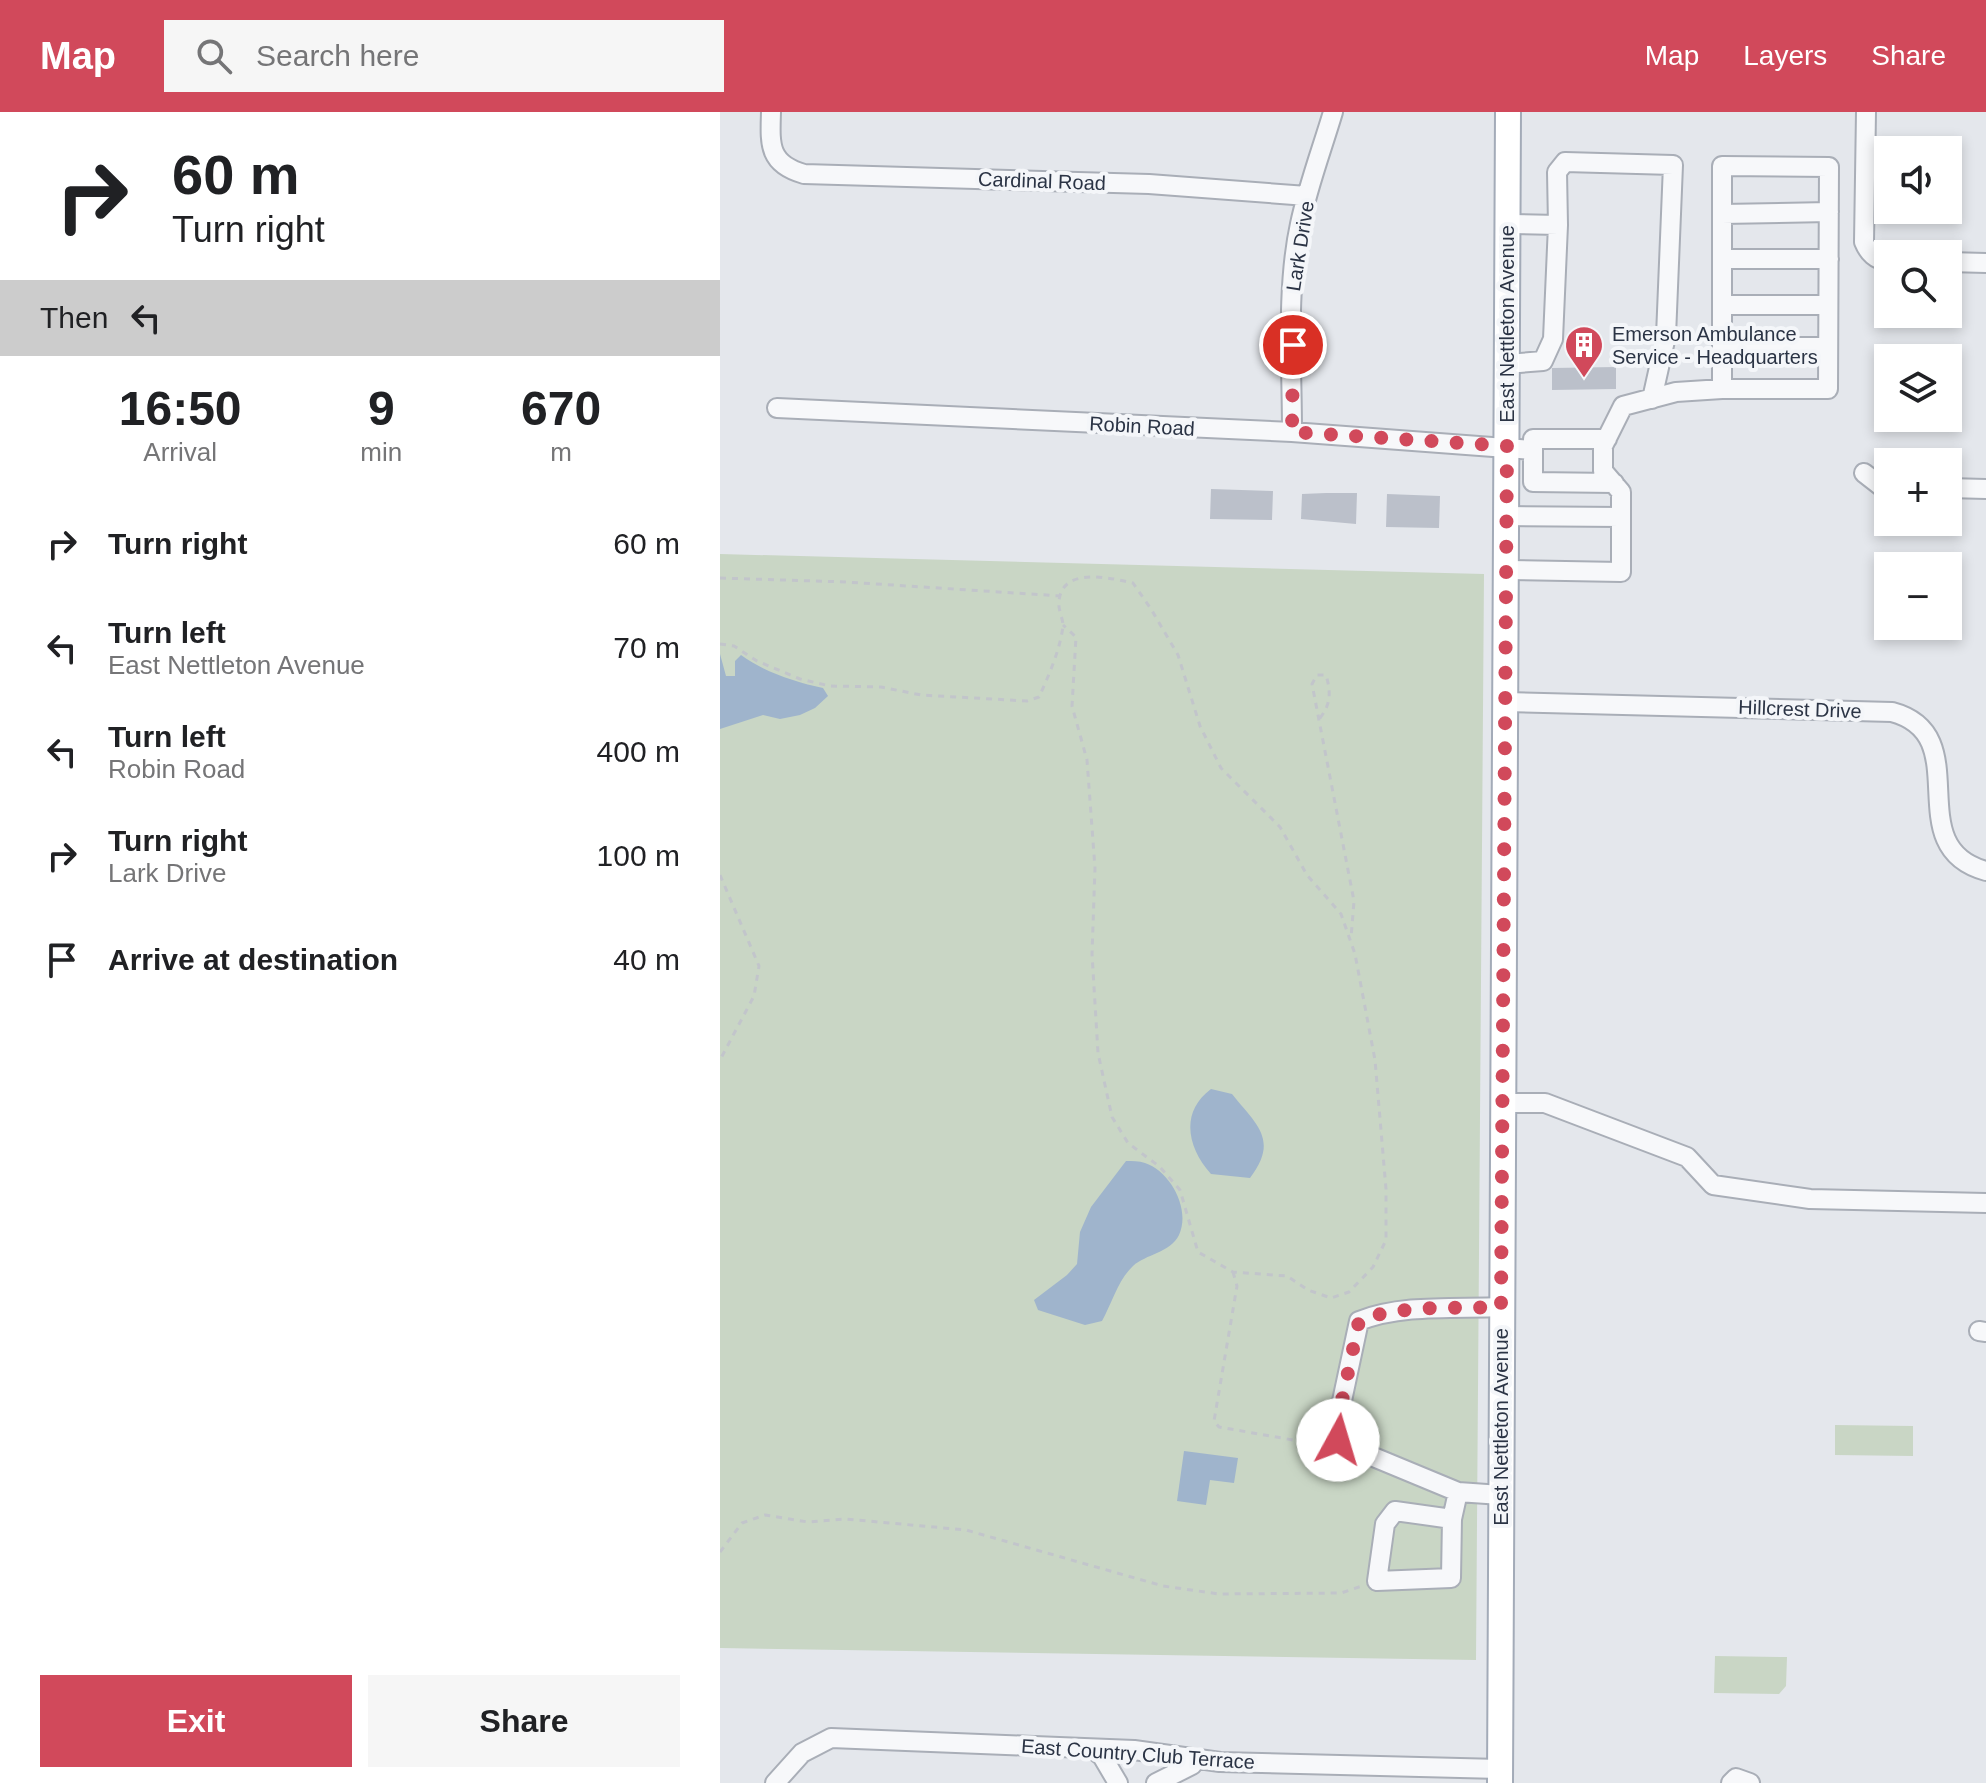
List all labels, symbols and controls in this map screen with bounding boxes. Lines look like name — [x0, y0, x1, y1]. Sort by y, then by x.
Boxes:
search box — [164, 20, 724, 92]
icon: search — [192, 34, 236, 78]
text: Map — [40, 35, 116, 77]
text: Search here — [256, 39, 419, 72]
text: Map — [1645, 40, 1699, 71]
text: Layers — [1743, 40, 1827, 71]
text: Share — [1871, 40, 1946, 71]
map controls — [1874, 136, 1962, 640]
button: sound — [1874, 136, 1962, 224]
text: 60 m — [172, 143, 300, 206]
icon: right — [40, 144, 144, 248]
street label: Cardinal Road — [978, 168, 1106, 194]
street label: Lark Drive — [1282, 199, 1318, 293]
text: Turn right — [172, 209, 325, 250]
street label: East Nettleton Avenue — [1496, 225, 1518, 423]
button: search — [1874, 240, 1962, 328]
icon: left — [124, 296, 168, 340]
text: Then — [40, 301, 108, 334]
pin — [1259, 311, 1327, 379]
icon: arrive — [1271, 323, 1315, 367]
place label: Emerson Ambulance Service - Headquarters — [1612, 323, 1818, 368]
building icon: Emerson Ambulance Service - Headquarters — [1563, 324, 1605, 379]
button: layers — [1874, 344, 1962, 432]
text: 16:50 — [119, 382, 242, 435]
text: 9 — [368, 382, 395, 435]
text: 670 — [521, 382, 601, 435]
street label: Robin Road — [1089, 412, 1195, 440]
text: Arrival — [143, 437, 217, 467]
text: min — [360, 437, 402, 467]
text: m — [550, 437, 572, 467]
button: + — [1874, 448, 1962, 536]
icon: right — [40, 522, 84, 566]
text: Turn right — [108, 527, 247, 560]
text: 60 m — [613, 527, 680, 560]
button: − — [1874, 552, 1962, 640]
text: Turn left — [108, 616, 226, 649]
icon: left — [40, 626, 84, 670]
text: 70 m — [613, 631, 680, 664]
text: East Nettleton Avenue — [108, 650, 365, 680]
street label: Hillcrest Drive — [1738, 696, 1862, 722]
text: Turn left — [108, 720, 226, 753]
icon: left — [40, 730, 84, 774]
text: 400 m — [597, 735, 680, 768]
text: Robin Road — [108, 754, 245, 784]
text: Turn right — [108, 824, 247, 857]
icon: right — [40, 834, 84, 878]
text: 100 m — [597, 839, 680, 872]
text: Lark Drive — [108, 858, 226, 888]
icon: arrive — [40, 938, 84, 982]
text: Arrive at destination — [108, 943, 398, 976]
text: 40 m — [613, 943, 680, 976]
street label: East Nettleton Avenue — [1490, 1328, 1512, 1526]
position arrow — [1296, 1398, 1380, 1482]
button: Exit — [40, 1675, 352, 1767]
button: Share — [368, 1675, 680, 1767]
street label: East Country Club Terrace — [1020, 1735, 1256, 1773]

